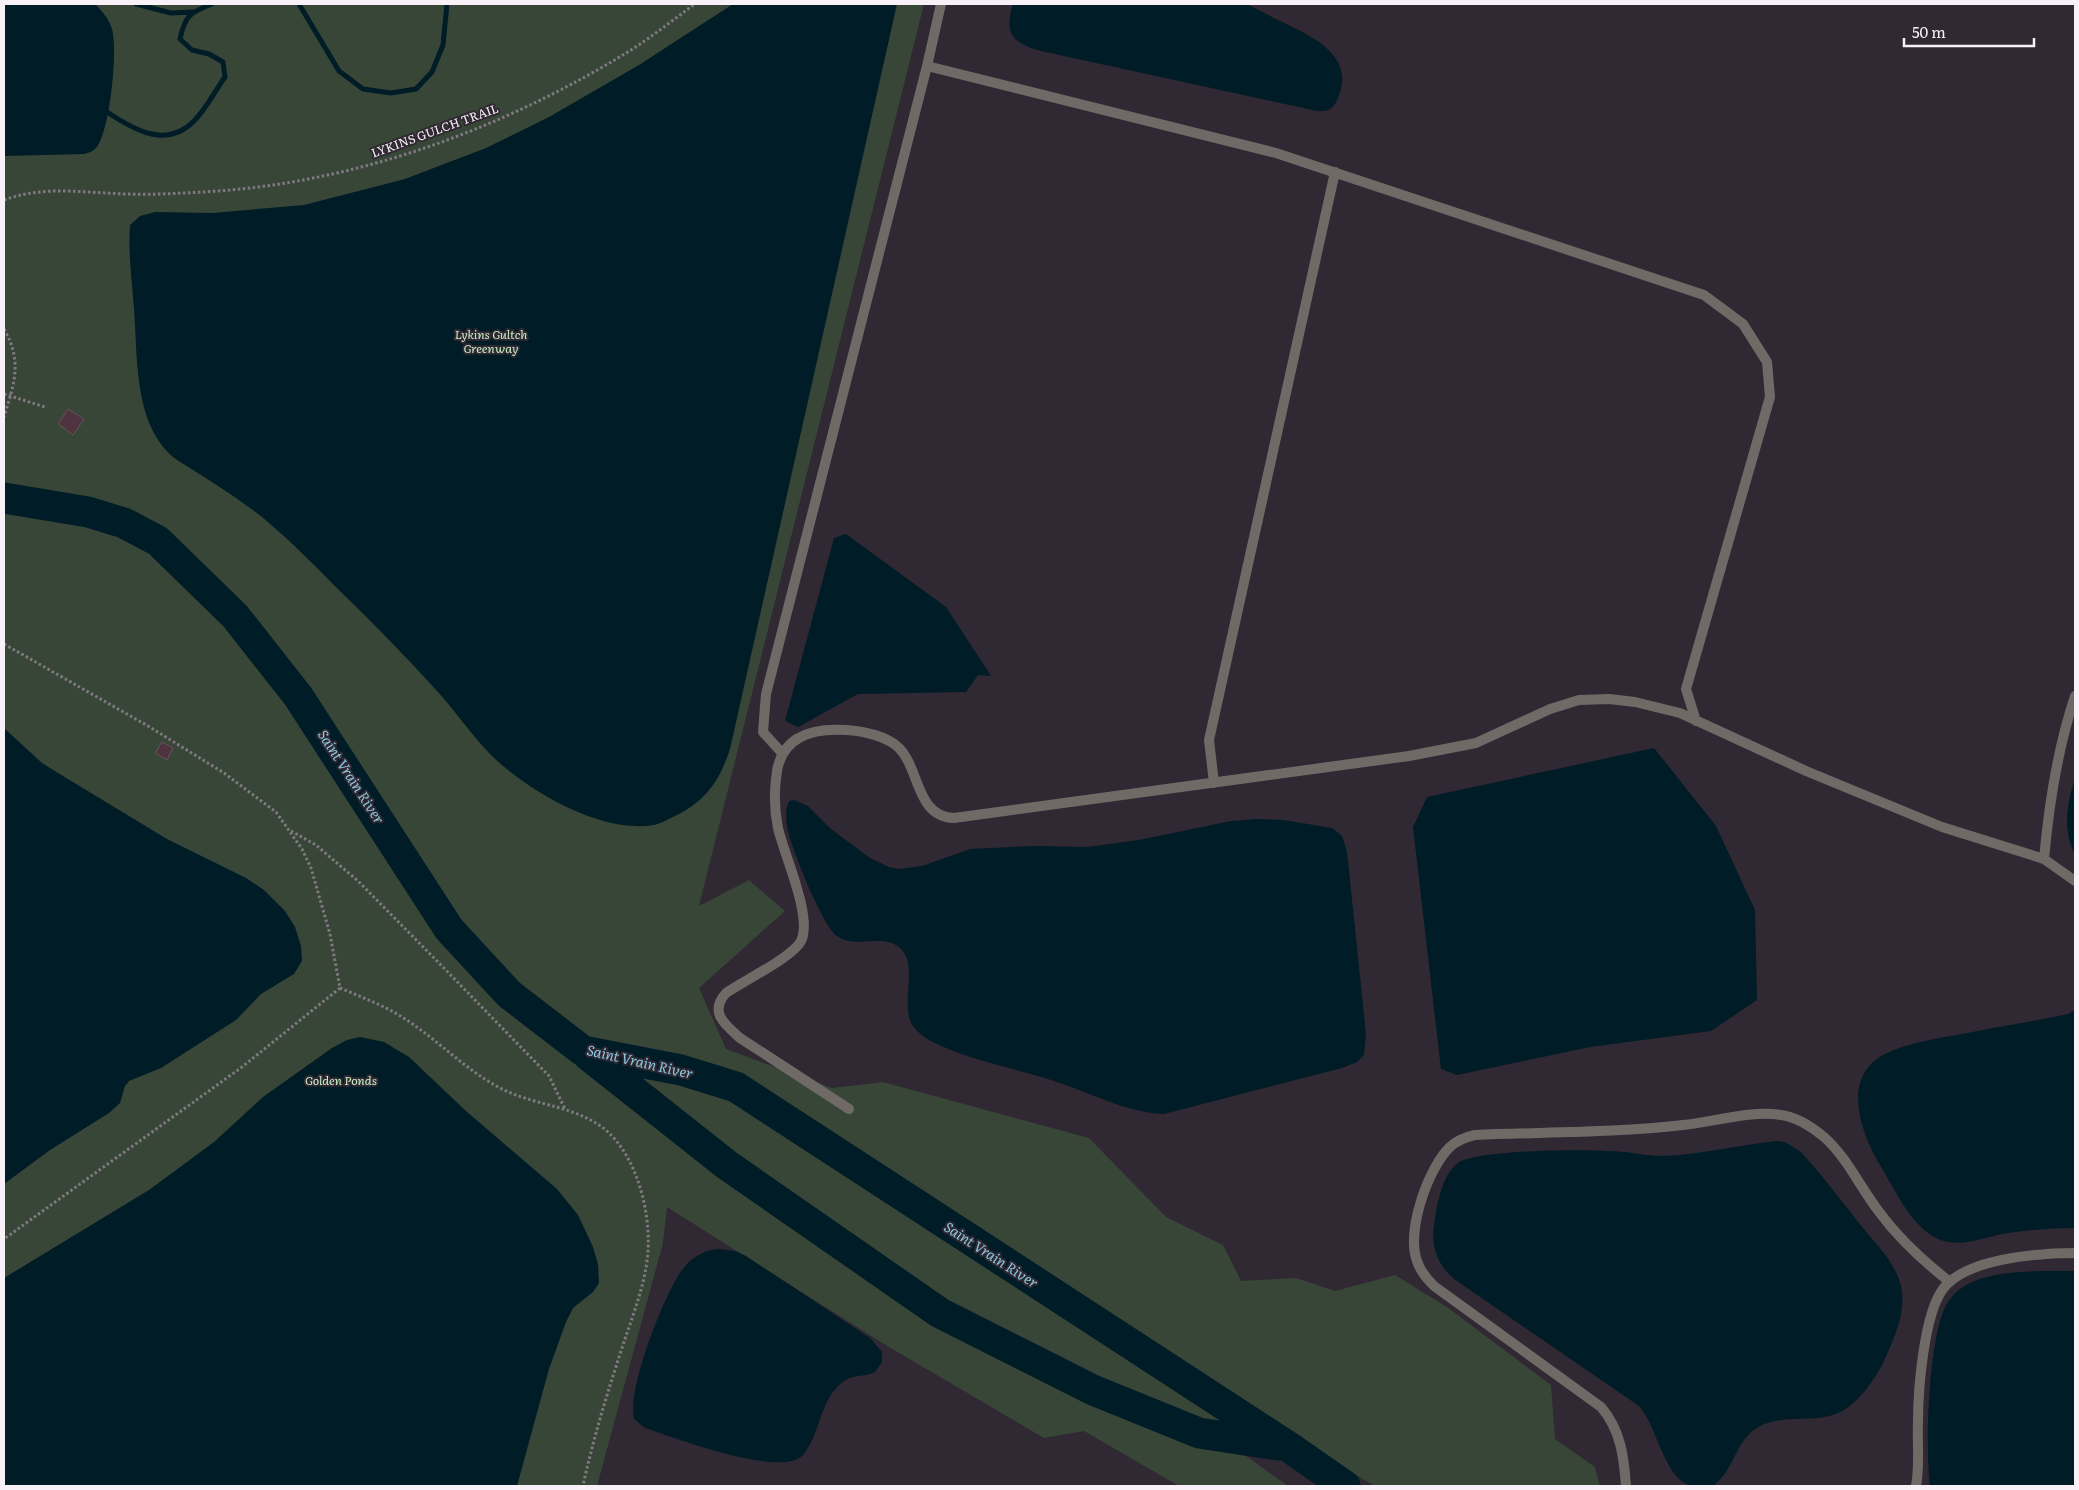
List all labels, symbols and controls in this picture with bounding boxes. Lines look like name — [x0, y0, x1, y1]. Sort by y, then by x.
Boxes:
scale bar — [1904, 15, 2034, 47]
text: 50 m — [1912, 20, 1946, 43]
street label: LYKINS GULCH TRAIL — [368, 99, 501, 162]
park label: Lykins Gultch Greenway — [455, 325, 527, 357]
water label: Saint Vrain River — [314, 726, 390, 828]
water label: Saint Vrain River — [585, 1039, 696, 1083]
park label: Golden Ponds — [305, 1071, 377, 1089]
water label: Saint Vrain River — [941, 1216, 1043, 1292]

